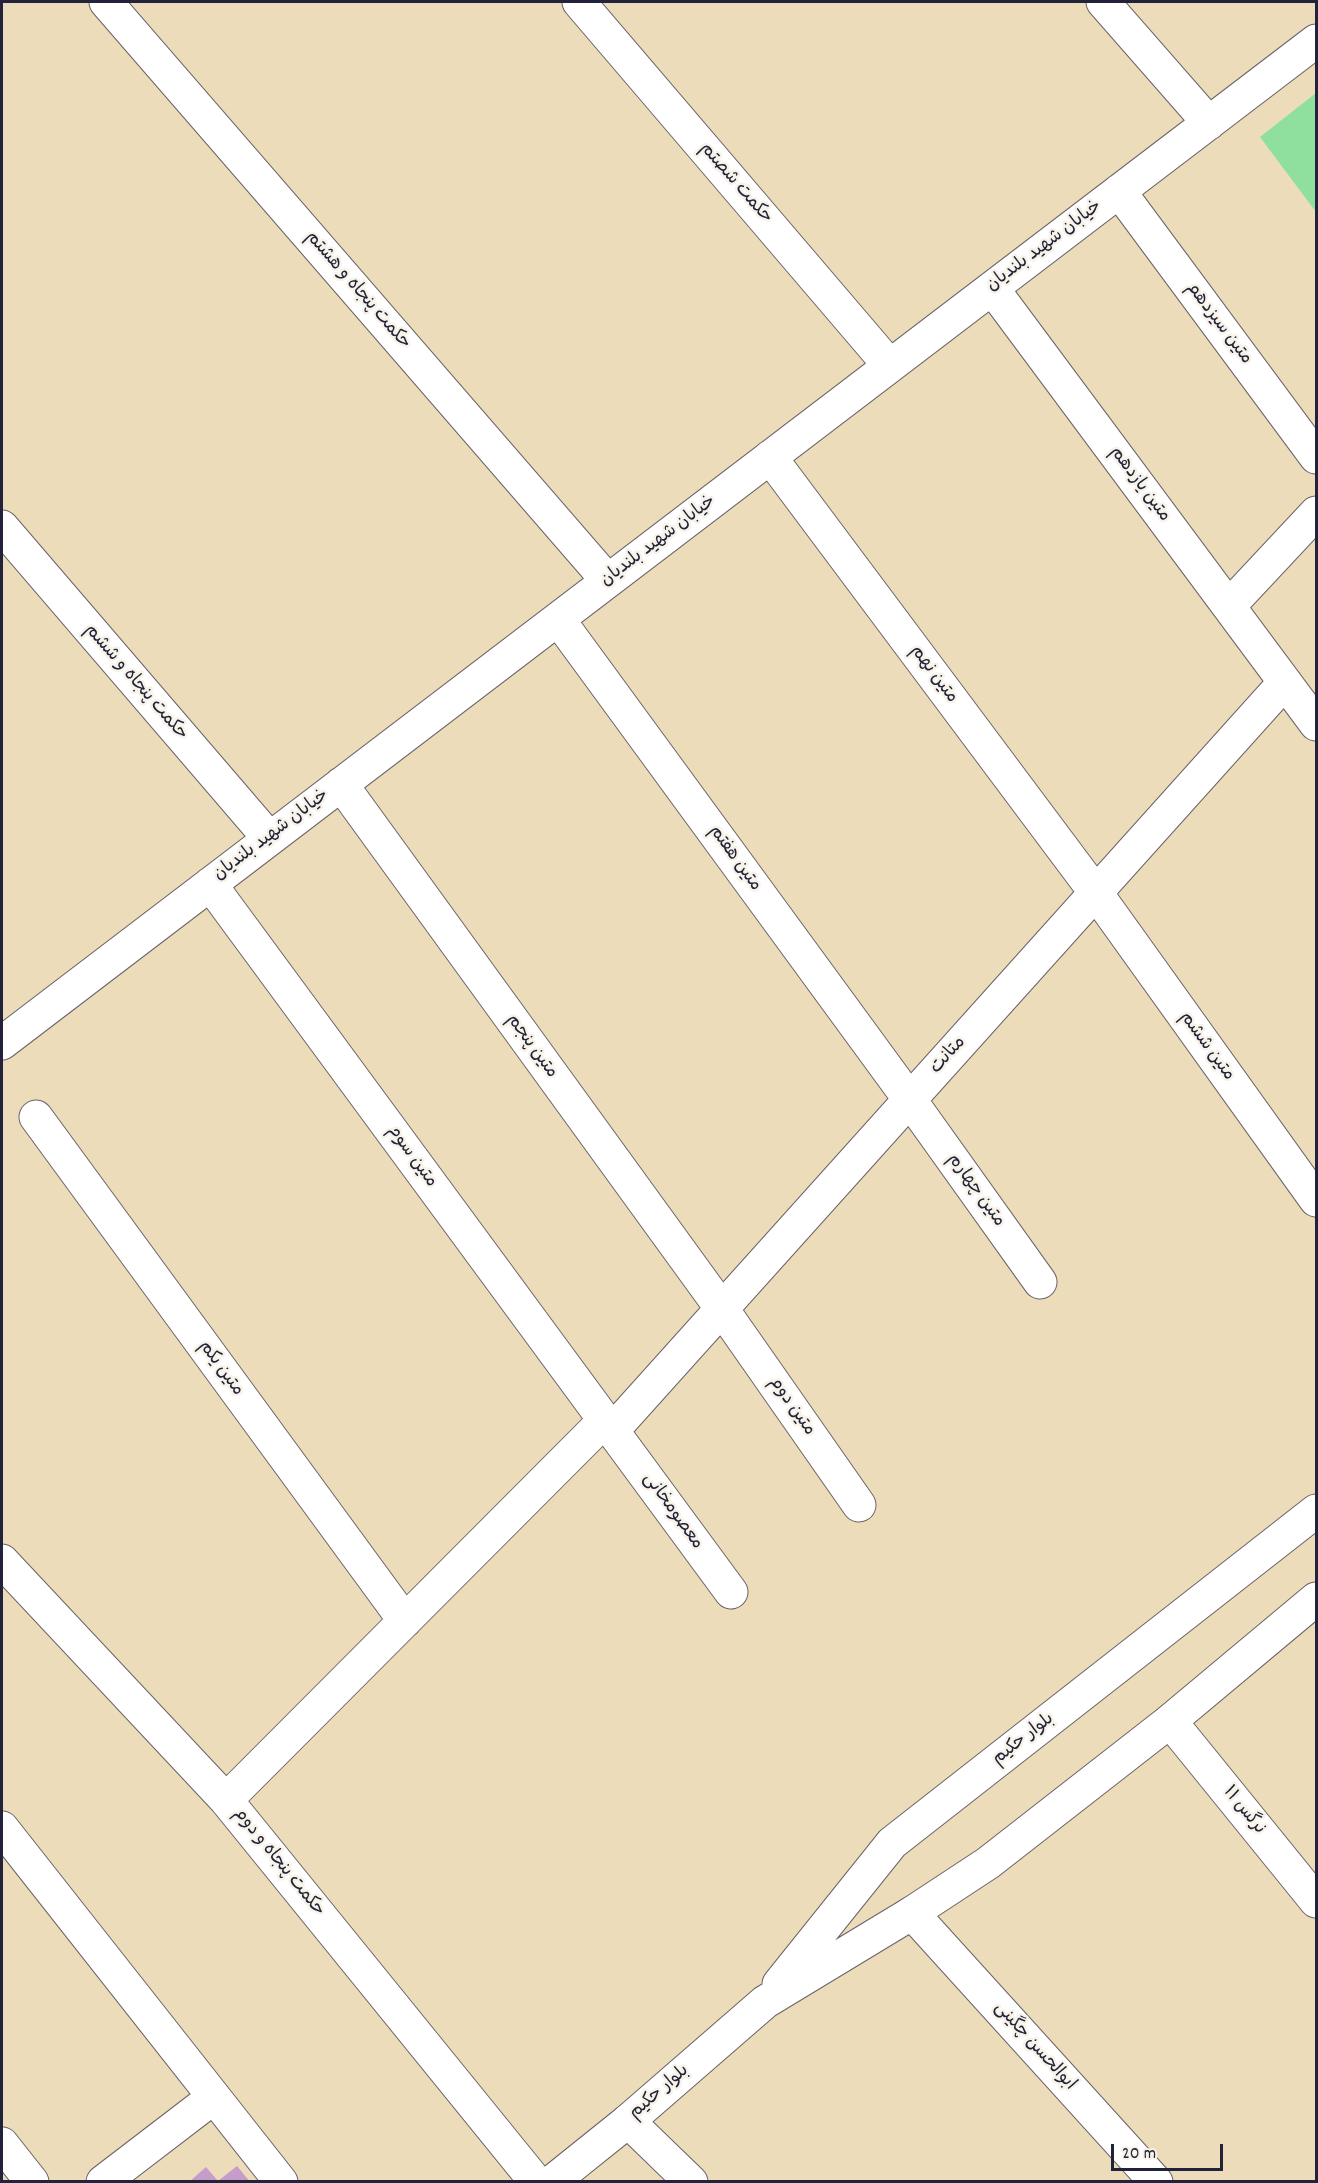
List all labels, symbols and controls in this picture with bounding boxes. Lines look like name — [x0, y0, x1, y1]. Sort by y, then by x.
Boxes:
street label: حکمت شصتم — [694, 139, 776, 229]
street label: خیابان شهید بلندیان — [983, 197, 1107, 297]
street label: حکمت پنجاه و هشتم — [300, 227, 414, 355]
street label: متین سیزدهم — [1180, 279, 1256, 369]
street label: متین یازدهم — [1104, 443, 1174, 527]
street label: خیابان شهید بلندیان — [597, 492, 721, 592]
street label: حکمت پنجاه و ششم — [79, 621, 191, 745]
street label: متین نهم — [904, 642, 962, 708]
street label: خیابان شهید بلندیان — [210, 786, 334, 886]
street label: متین هفتم — [703, 822, 765, 896]
street label: متین ششم — [1174, 1008, 1238, 1086]
street label: متین پنجم — [501, 1011, 561, 1083]
street label: متانت — [927, 1033, 971, 1079]
street label: متین سوم — [381, 1122, 441, 1192]
street label: متین چهارم — [941, 1150, 1009, 1232]
street label: متین یکم — [193, 1337, 247, 1401]
street label: متین دوم — [763, 1373, 819, 1441]
street label: معصومخانی — [637, 1470, 707, 1554]
street label: بلوار حکیم — [989, 1709, 1059, 1771]
street label: نرگس ۱۱ — [1217, 1782, 1269, 1840]
street label: حکمت پنجاه و دوم — [228, 1804, 328, 1922]
street label: ابوالحسن چگینی — [988, 1998, 1080, 2096]
street label: بلوار حکیم — [626, 2061, 694, 2125]
scale bar — [1114, 2132, 1226, 2170]
text: 20 m — [1122, 2142, 1156, 2167]

